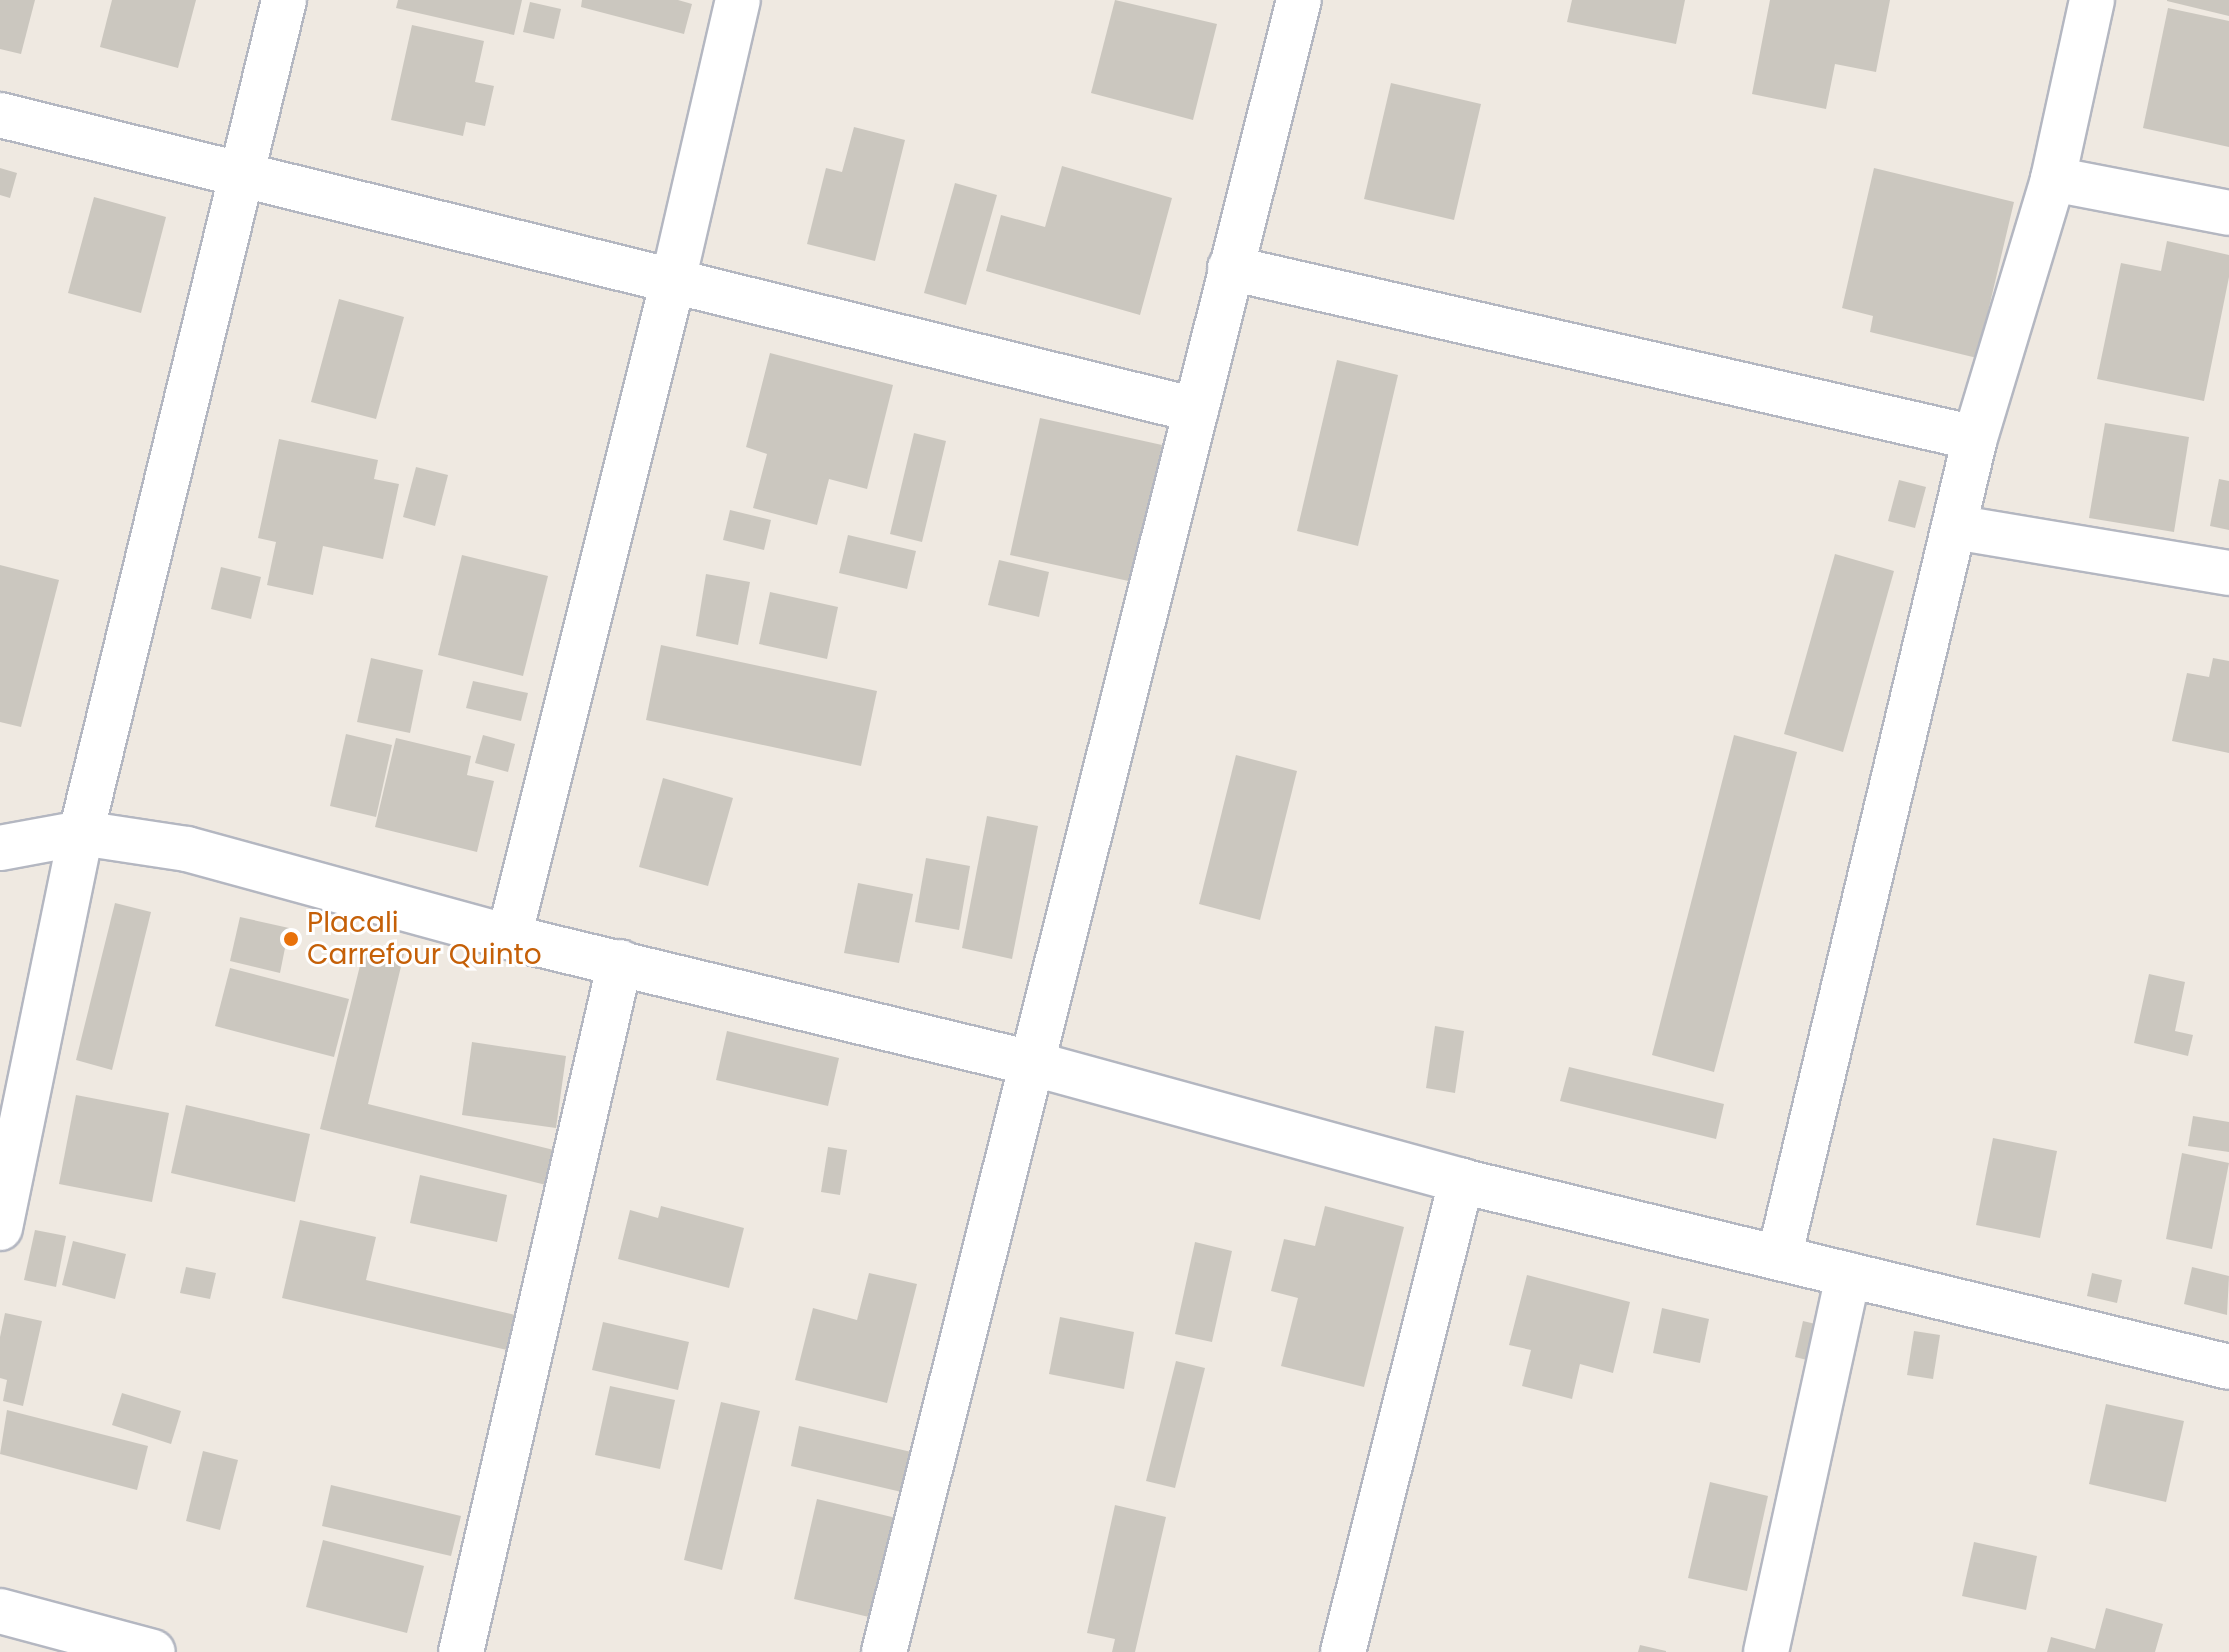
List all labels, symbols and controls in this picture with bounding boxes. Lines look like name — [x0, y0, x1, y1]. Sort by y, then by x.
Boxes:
place label: Placali Carrefour Quinto — [307, 906, 542, 972]
marker: Placali Carrefour Quinto — [282, 930, 300, 948]

